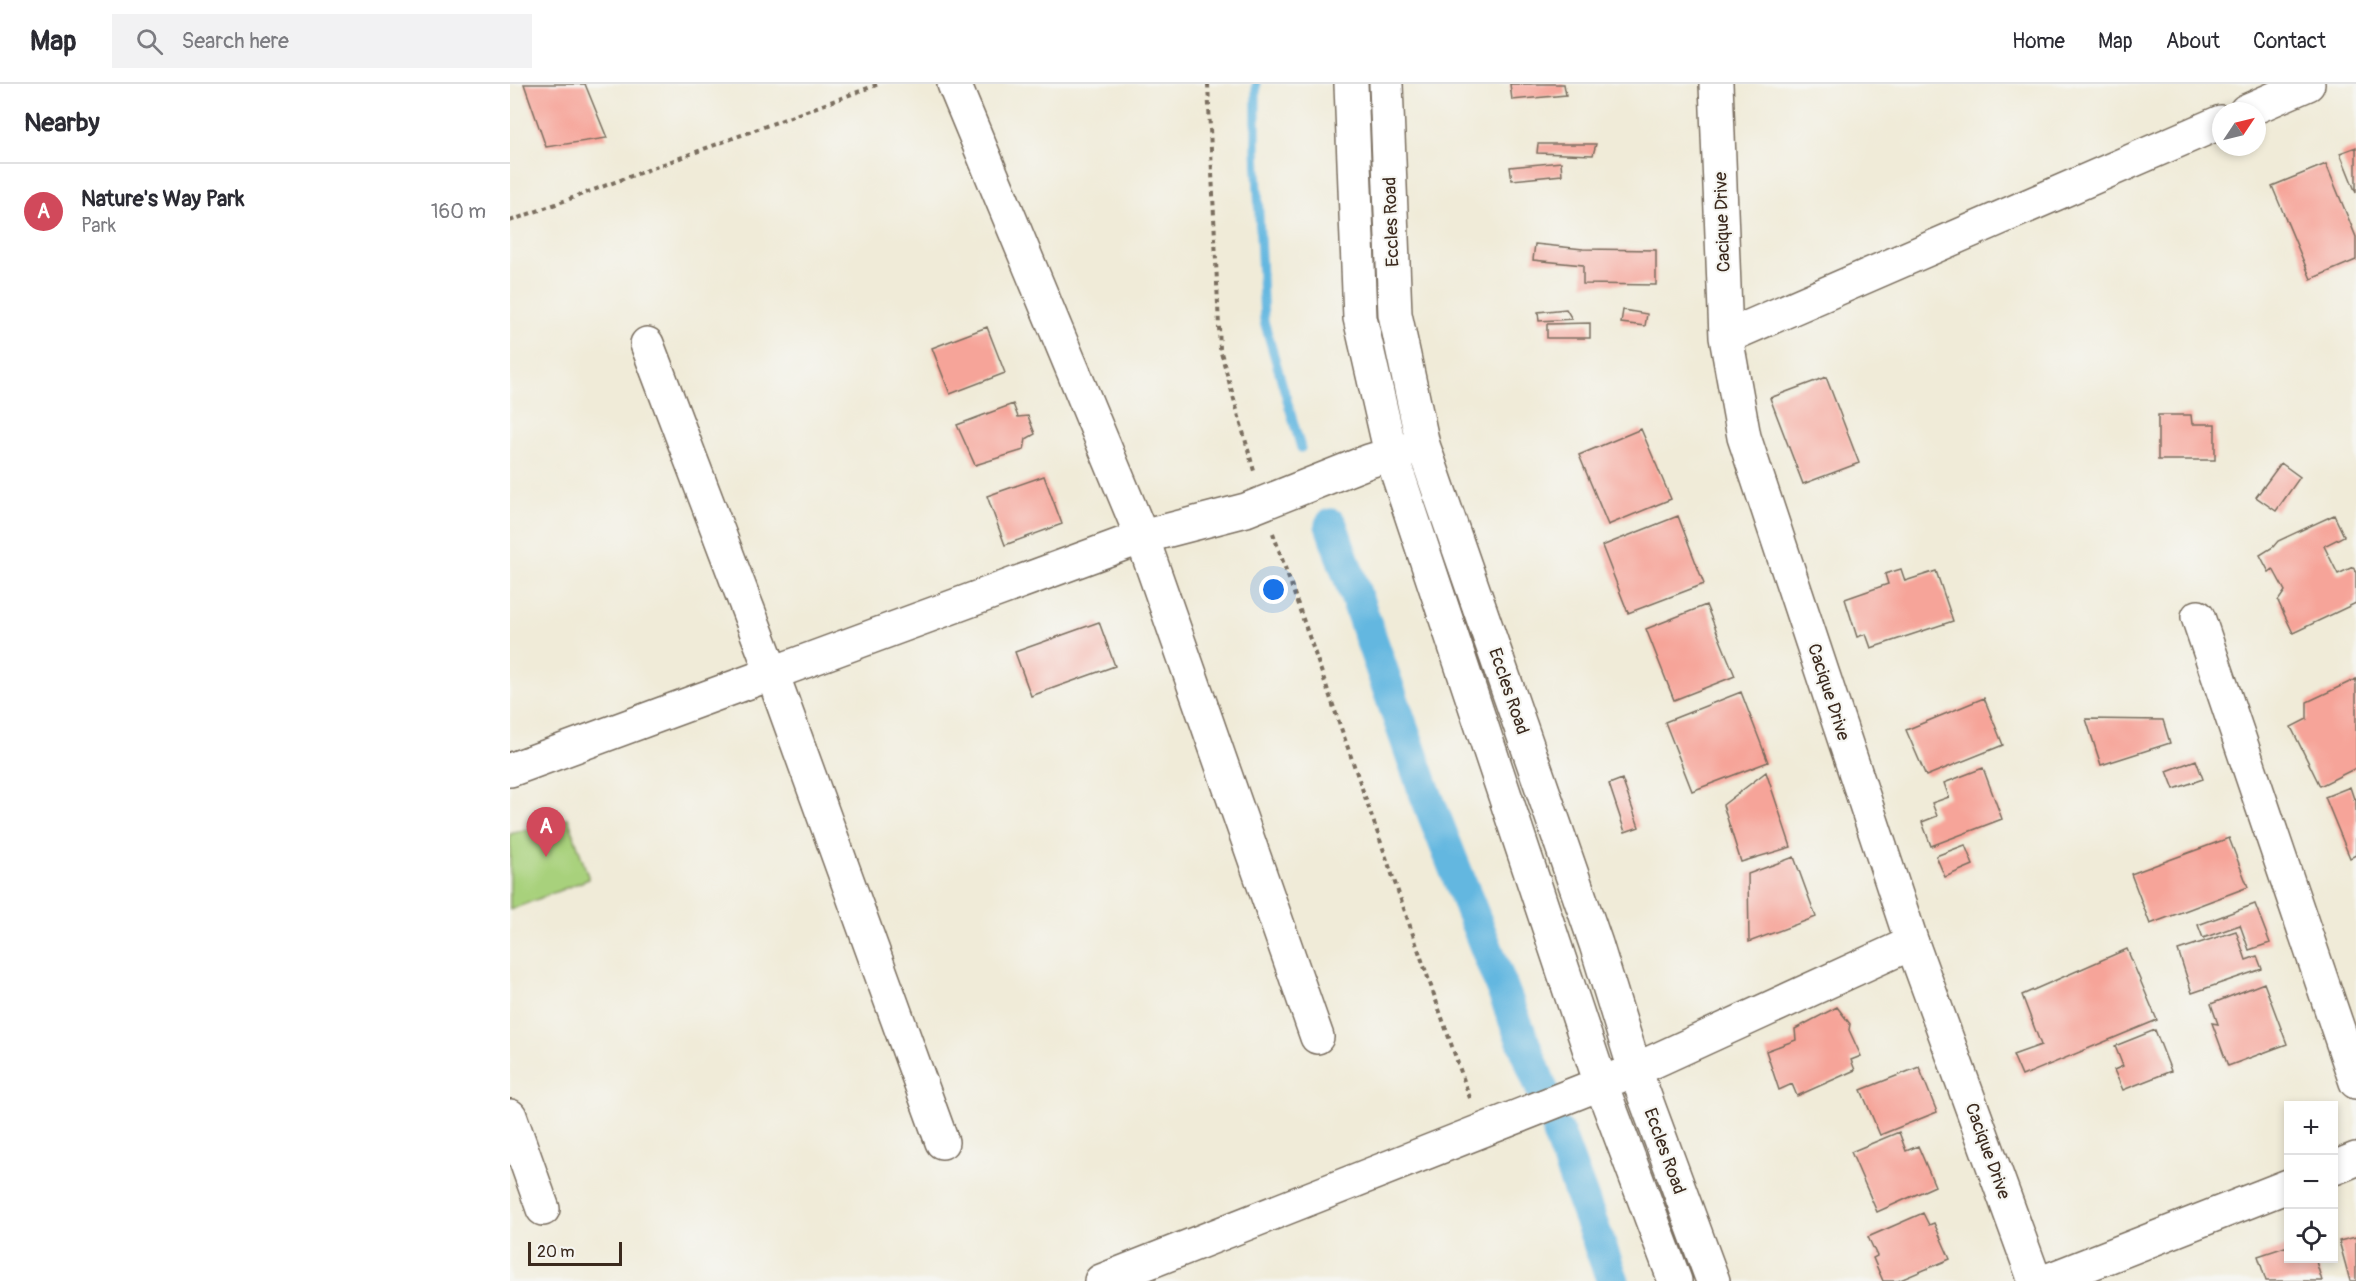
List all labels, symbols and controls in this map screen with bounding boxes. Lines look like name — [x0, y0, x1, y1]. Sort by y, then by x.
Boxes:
search box — [112, 14, 532, 68]
text: Map — [30, 24, 76, 59]
icon: search — [133, 25, 166, 58]
text: Search here — [181, 27, 289, 55]
text: Home — [2012, 28, 2065, 55]
text: Map — [2098, 28, 2133, 55]
text: About — [2166, 28, 2220, 55]
text: Contact — [2253, 28, 2326, 55]
north arrow — [2212, 102, 2266, 156]
text: Nearby — [24, 107, 100, 139]
street label: Cacique Drive — [1709, 171, 1736, 273]
street label: Eccles Road — [1378, 177, 1405, 267]
text: Nature's Way Park — [81, 185, 244, 213]
text: A — [37, 199, 50, 224]
text: 160 m — [431, 199, 486, 224]
text: Park — [81, 213, 116, 238]
your location — [1259, 575, 1288, 604]
street label: Cacique Drive — [1802, 641, 1855, 744]
street label: Eccles Road — [1483, 645, 1534, 737]
pin: A — [526, 808, 566, 857]
street label: Cacique Drive — [1960, 1100, 2016, 1202]
map controls — [2284, 1101, 2338, 1263]
button: + — [2284, 1101, 2338, 1155]
street label: Eccles Road — [1638, 1105, 1691, 1197]
button: − — [2284, 1155, 2338, 1209]
button: locate — [2284, 1209, 2338, 1263]
scale bar — [528, 1239, 622, 1266]
text: 20 m — [537, 1242, 575, 1262]

